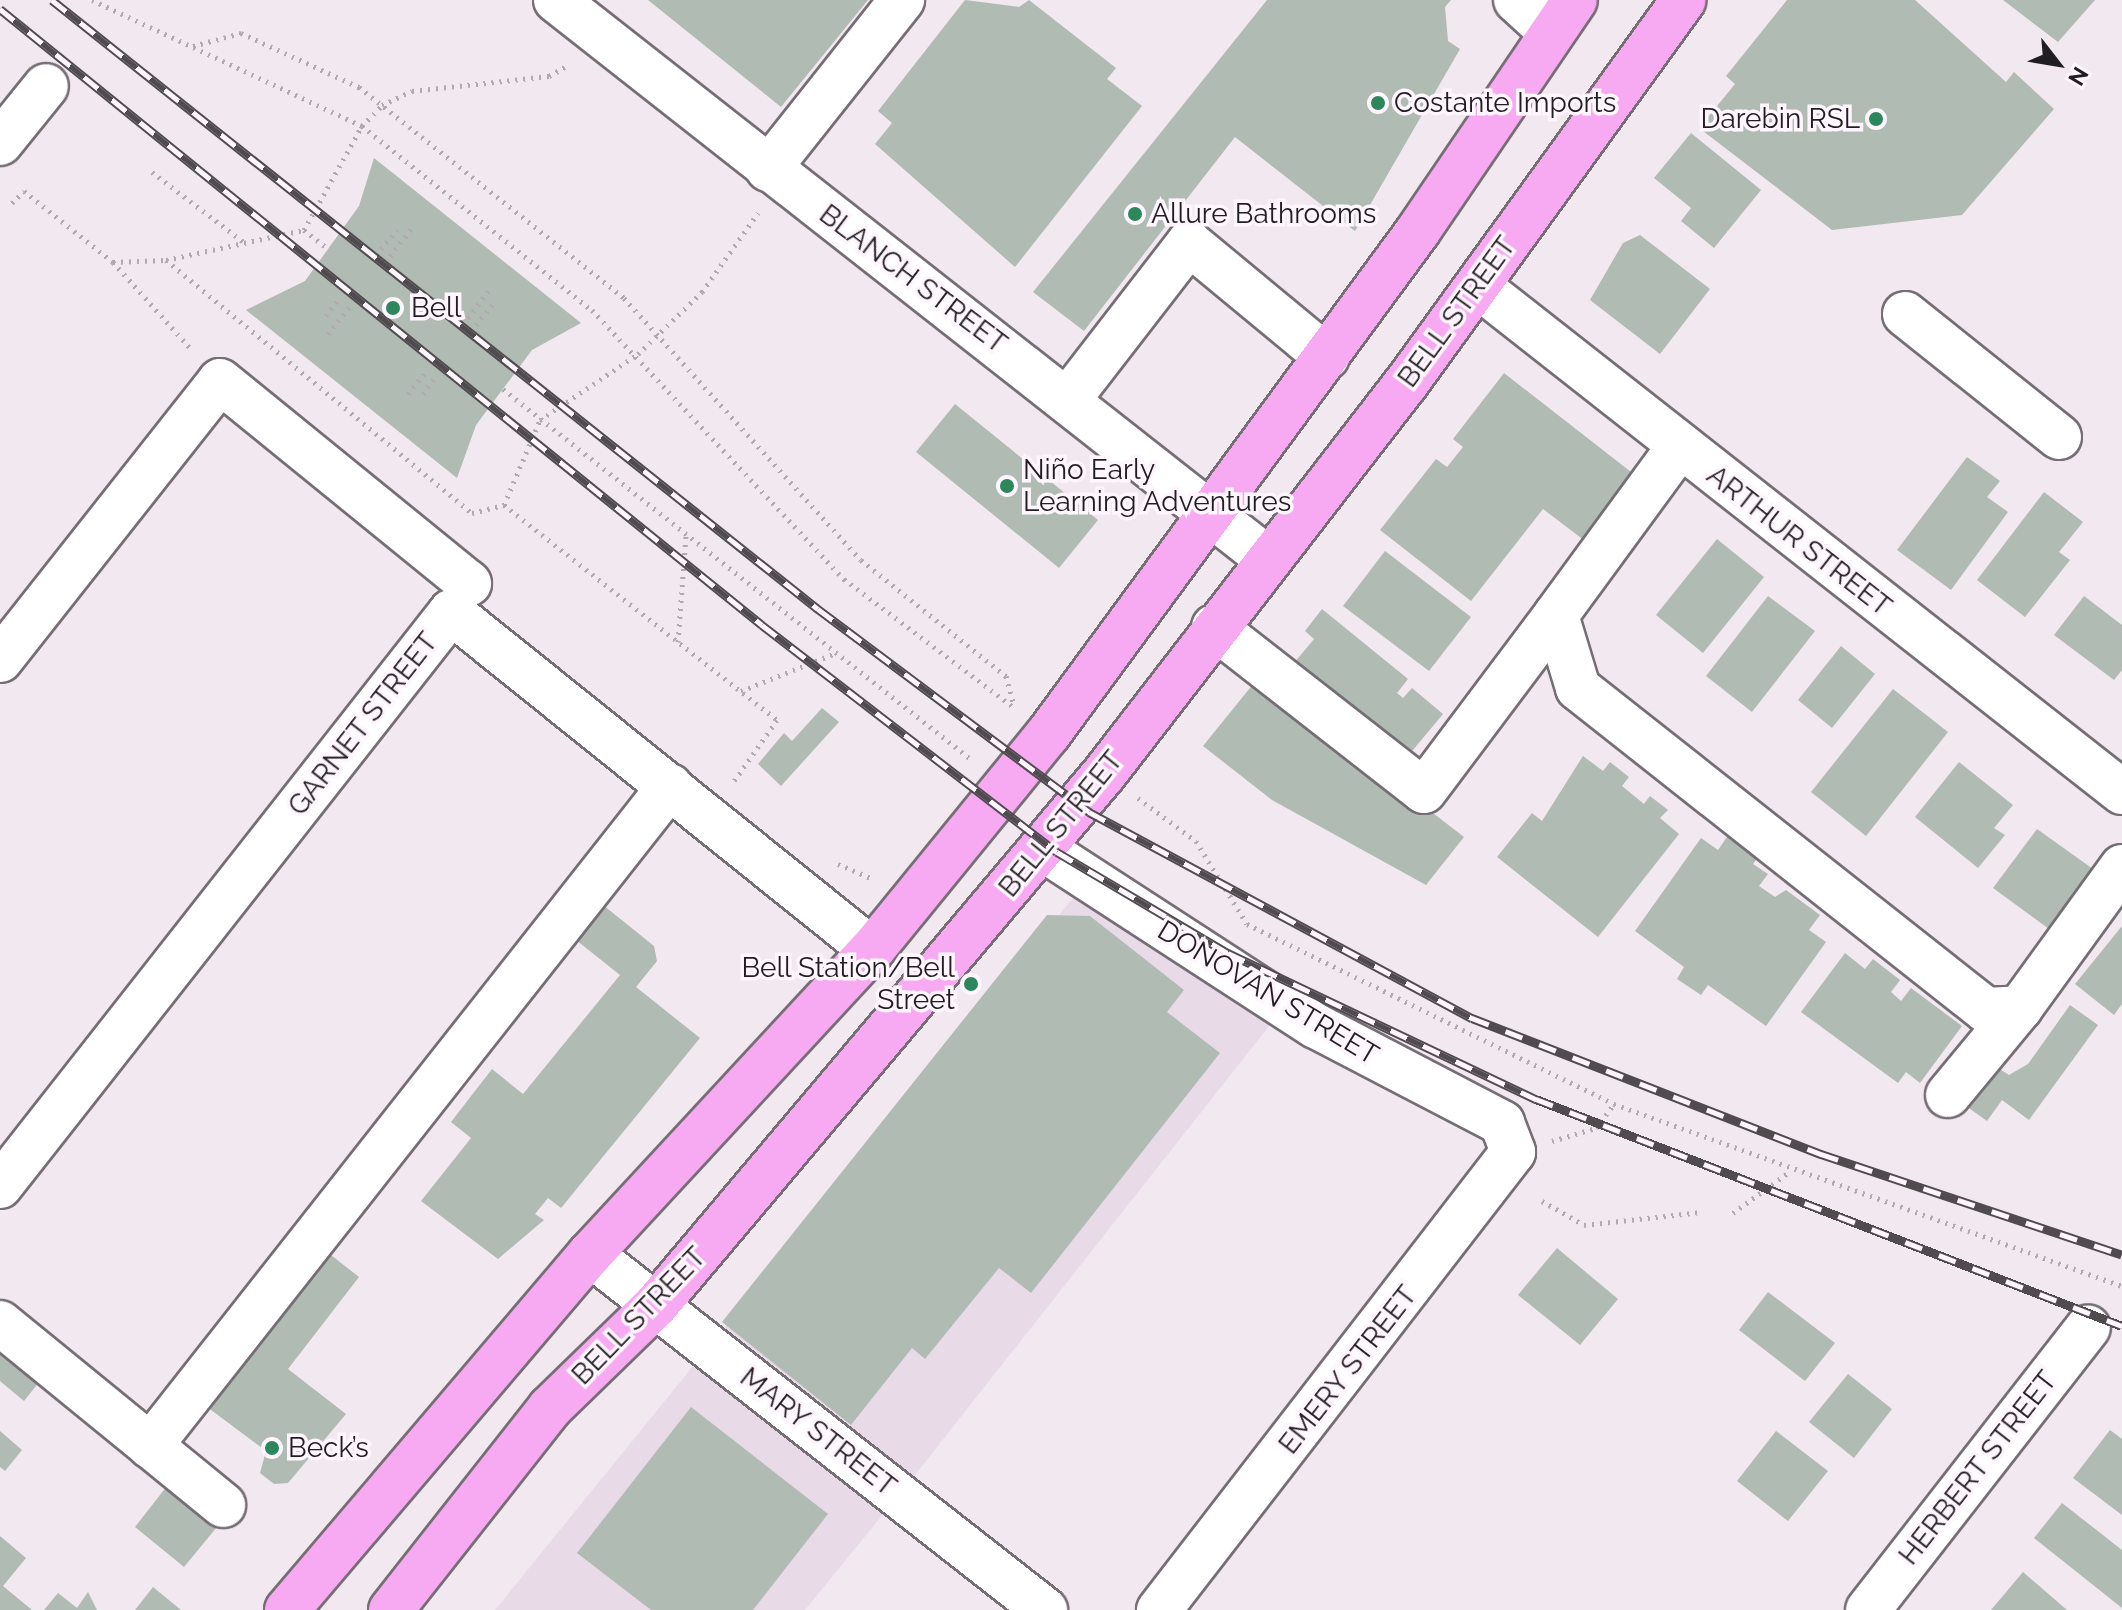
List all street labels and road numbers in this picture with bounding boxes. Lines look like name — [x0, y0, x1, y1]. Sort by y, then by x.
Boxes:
street label: BLANCH STREET — [813, 198, 1013, 360]
street label: BELL STREET — [1391, 230, 1523, 394]
street label: ARTHUR STREET — [1700, 459, 1898, 623]
street label: GARNET STREET — [281, 626, 445, 822]
street label: BELL STREET — [992, 744, 1130, 904]
street label: DONOVAN STREET — [1152, 914, 1384, 1072]
street label: BELL STREET — [565, 1240, 713, 1392]
street label: EMERY STREET — [1272, 1279, 1424, 1461]
street label: MARY STREET — [733, 1360, 903, 1504]
street label: HERBERT STREET — [1892, 1364, 2064, 1572]

